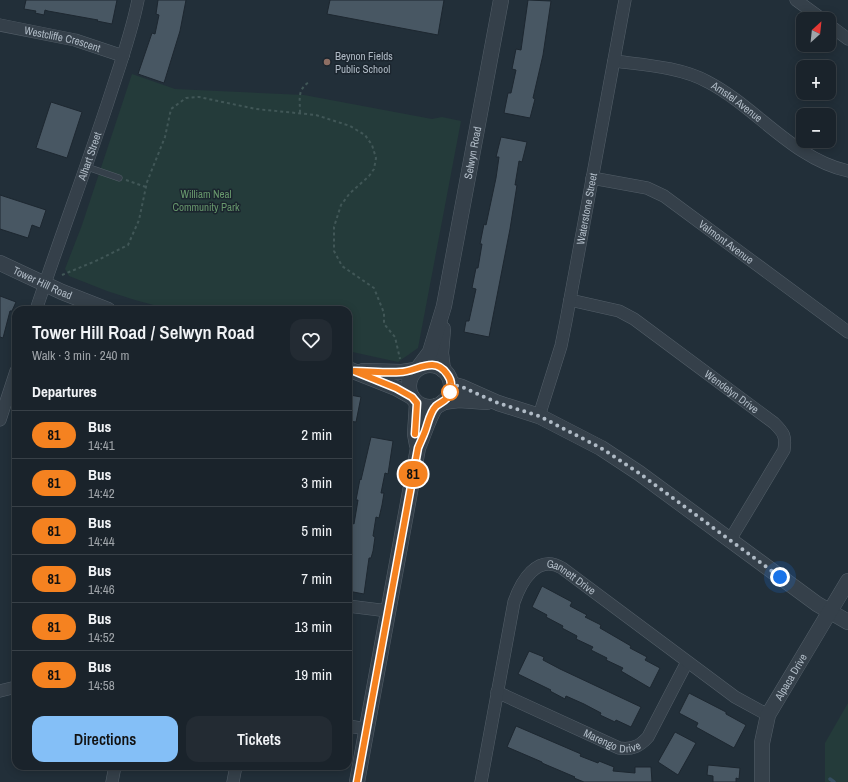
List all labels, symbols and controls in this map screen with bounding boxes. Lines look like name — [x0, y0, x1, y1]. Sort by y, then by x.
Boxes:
north arrow — [796, 12, 836, 52]
map controls — [796, 12, 836, 148]
street label: Westcliffe Crescent — [23, 23, 103, 55]
place label: Beynon Fields Public School — [335, 49, 393, 76]
marker: Beynon Fields Public School — [322, 57, 332, 67]
button: + — [796, 60, 836, 100]
street label: Amstel Avenue — [708, 78, 765, 125]
button: − — [796, 108, 836, 148]
street label: Selwyn Road — [461, 125, 484, 180]
street label: Alhart Street — [74, 130, 105, 183]
street label: Waterstone Street — [573, 171, 600, 246]
park label: William Neal Community Park — [172, 187, 240, 214]
street label: Valmont Avenue — [696, 217, 756, 267]
street label: Tower Hill Road — [11, 263, 74, 302]
text: Tower Hill Road / Selwyn Road — [32, 319, 255, 345]
button: heart — [290, 319, 332, 361]
text: Walk · 3 min · 240 m — [32, 347, 129, 364]
street label: Wendelyn Drive — [702, 367, 762, 416]
text: Departures — [32, 381, 97, 402]
unlabelled marker — [441, 383, 459, 401]
text: Bus — [88, 416, 111, 437]
text: 2 min — [301, 424, 332, 445]
text: 81 — [48, 426, 60, 444]
text: 14:41 — [88, 437, 115, 454]
line badge: 81 — [395, 461, 431, 487]
text: Bus — [88, 464, 111, 485]
text: 81 — [407, 465, 419, 483]
text: 3 min — [301, 472, 332, 493]
text: 81 — [48, 474, 60, 492]
text: 14:42 — [88, 485, 115, 502]
text: Bus — [88, 512, 111, 533]
text: 5 min — [301, 520, 332, 541]
text: 81 — [48, 522, 60, 540]
text: 14:44 — [88, 533, 115, 550]
street label: Gannett Drive — [546, 557, 599, 598]
text: Bus — [88, 560, 111, 581]
your location — [770, 567, 790, 587]
text: 7 min — [301, 568, 332, 589]
text: 81 — [48, 570, 60, 588]
text: 14:46 — [88, 581, 115, 598]
text: Bus — [88, 608, 111, 629]
text: 13 min — [294, 616, 332, 637]
text: 81 — [48, 618, 60, 636]
text: 14:52 — [88, 629, 115, 646]
street label: Alpaca Drive — [771, 651, 810, 704]
text: Bus — [88, 656, 111, 677]
text: 19 min — [294, 664, 332, 685]
text: 81 — [48, 666, 60, 684]
text: 14:58 — [88, 677, 115, 694]
button: Directions — [32, 716, 178, 762]
button: Tickets — [186, 716, 332, 762]
street label: Marengo Drive — [581, 726, 643, 756]

